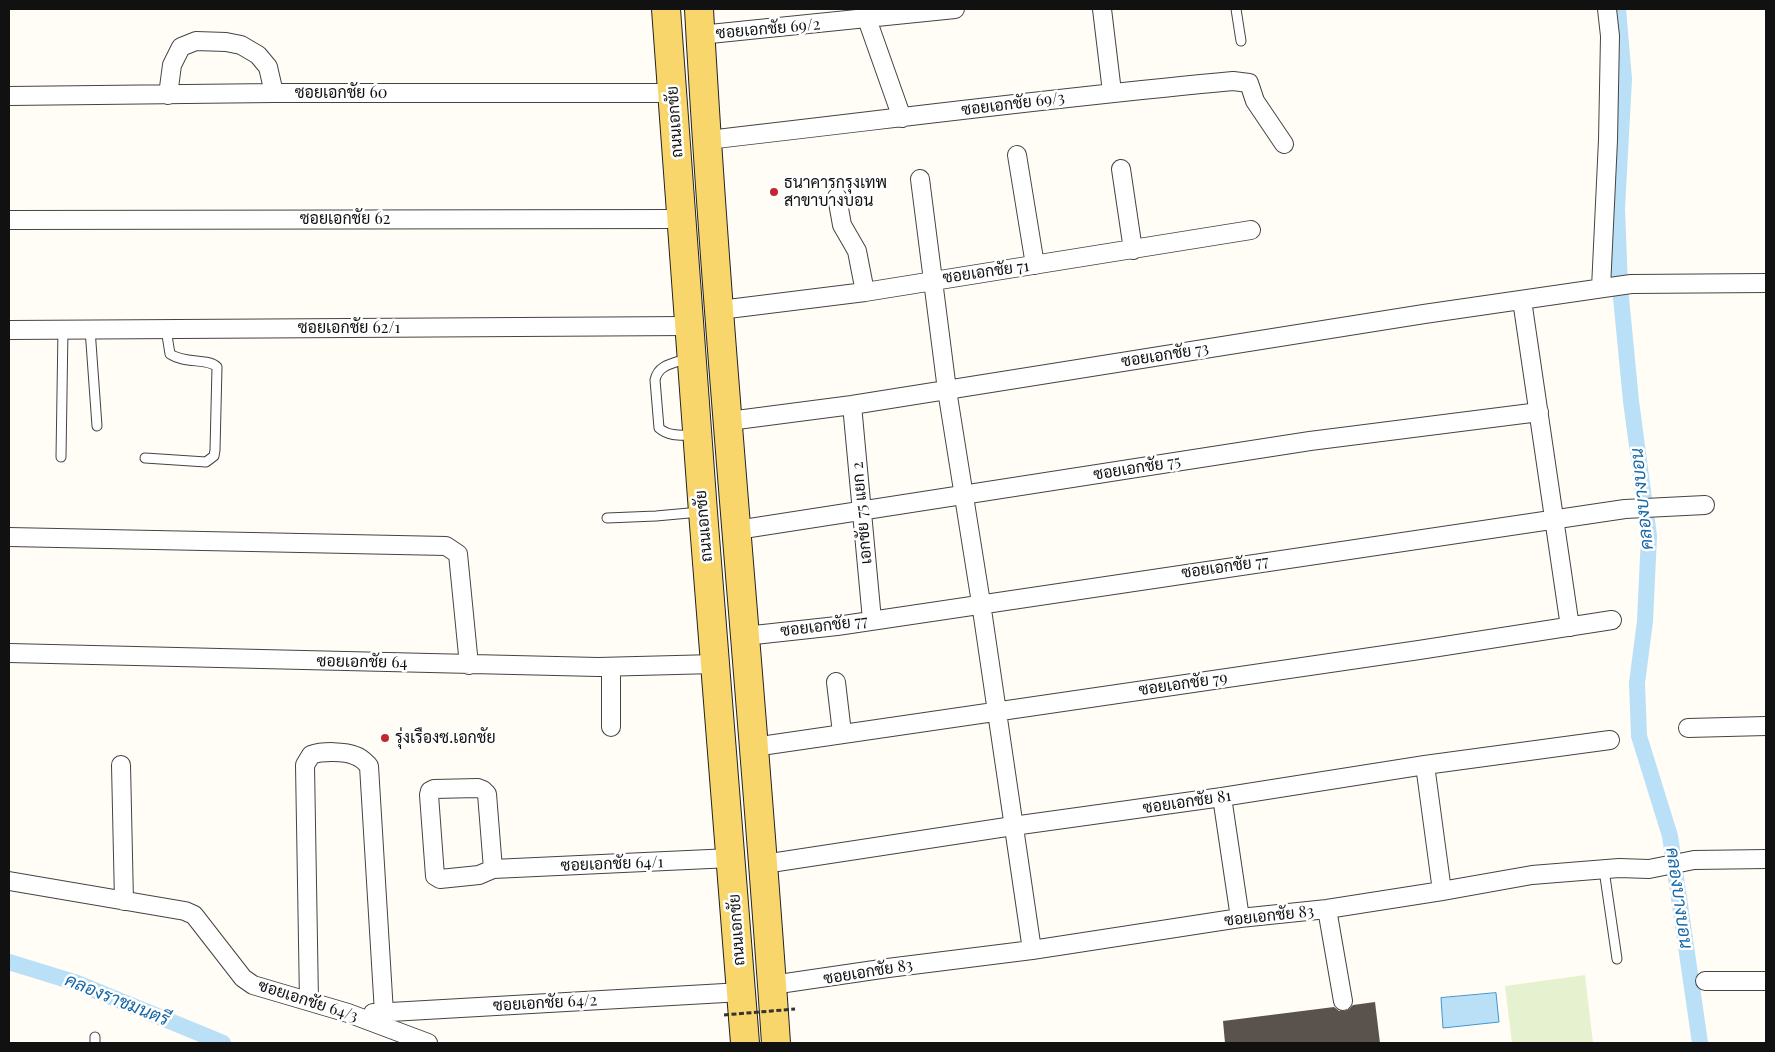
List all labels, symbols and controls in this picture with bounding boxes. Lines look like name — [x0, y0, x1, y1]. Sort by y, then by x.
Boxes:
street label: ซอยเอกชัย 69/2 — [715, 15, 821, 43]
street label: ซอยเอกชัย 60 — [295, 83, 387, 103]
street label: ถนนเอกชัย — [663, 85, 687, 159]
street label: ซอยเอกชัย 69/3 — [960, 88, 1066, 120]
place label: ธนาคารกรุงเทพ สาขาบางบอน — [784, 173, 887, 211]
marker: ธนาคารกรุงเทพ สาขาบางบอน — [768, 186, 780, 198]
street label: ซอยเอกชัย 62 — [300, 209, 390, 229]
street label: ซอยเอกชัย 71 — [941, 256, 1031, 288]
street label: ซอยเอกชัย 62/1 — [298, 318, 400, 338]
street label: ซอยเอกชัย 73 — [1120, 339, 1210, 371]
water label: คลองบางบอน — [1626, 447, 1658, 551]
street label: ซอยเอกชัย 75 — [1092, 452, 1182, 484]
street label: เอกชัย 75 แยก 2 — [848, 461, 876, 565]
street label: ถนนเอกชัย — [691, 489, 717, 563]
street label: ซอยเอกชัย 77 — [1180, 551, 1270, 583]
street label: ซอยเอกชัย 77 — [779, 611, 869, 641]
street label: ซอยเอกชัย 64 — [316, 652, 408, 672]
street label: ซอยเอกชัย 79 — [1137, 668, 1229, 700]
place label: รุ่งเรืองซ.เอกชัย — [395, 728, 496, 748]
marker: รุ่งเรืองซ.เอกชัย — [379, 732, 391, 744]
street label: ซอยเอกชัย 81 — [1142, 786, 1232, 818]
water label: คลองบางบอน — [1661, 846, 1697, 950]
street label: ซอยเอกชัย 64/1 — [560, 853, 664, 875]
street label: ถนนเอกชัย — [725, 893, 749, 967]
street label: ซอยเอกชัย 83 — [1223, 902, 1315, 930]
street label: ซอยเอกชัย 83 — [822, 955, 914, 989]
water label: คลองราชมนตรี — [62, 969, 172, 1031]
street label: ซอยเอกชัย 64/3 — [256, 976, 360, 1026]
street label: ซอยเอกชัย 64/2 — [492, 991, 598, 1015]

